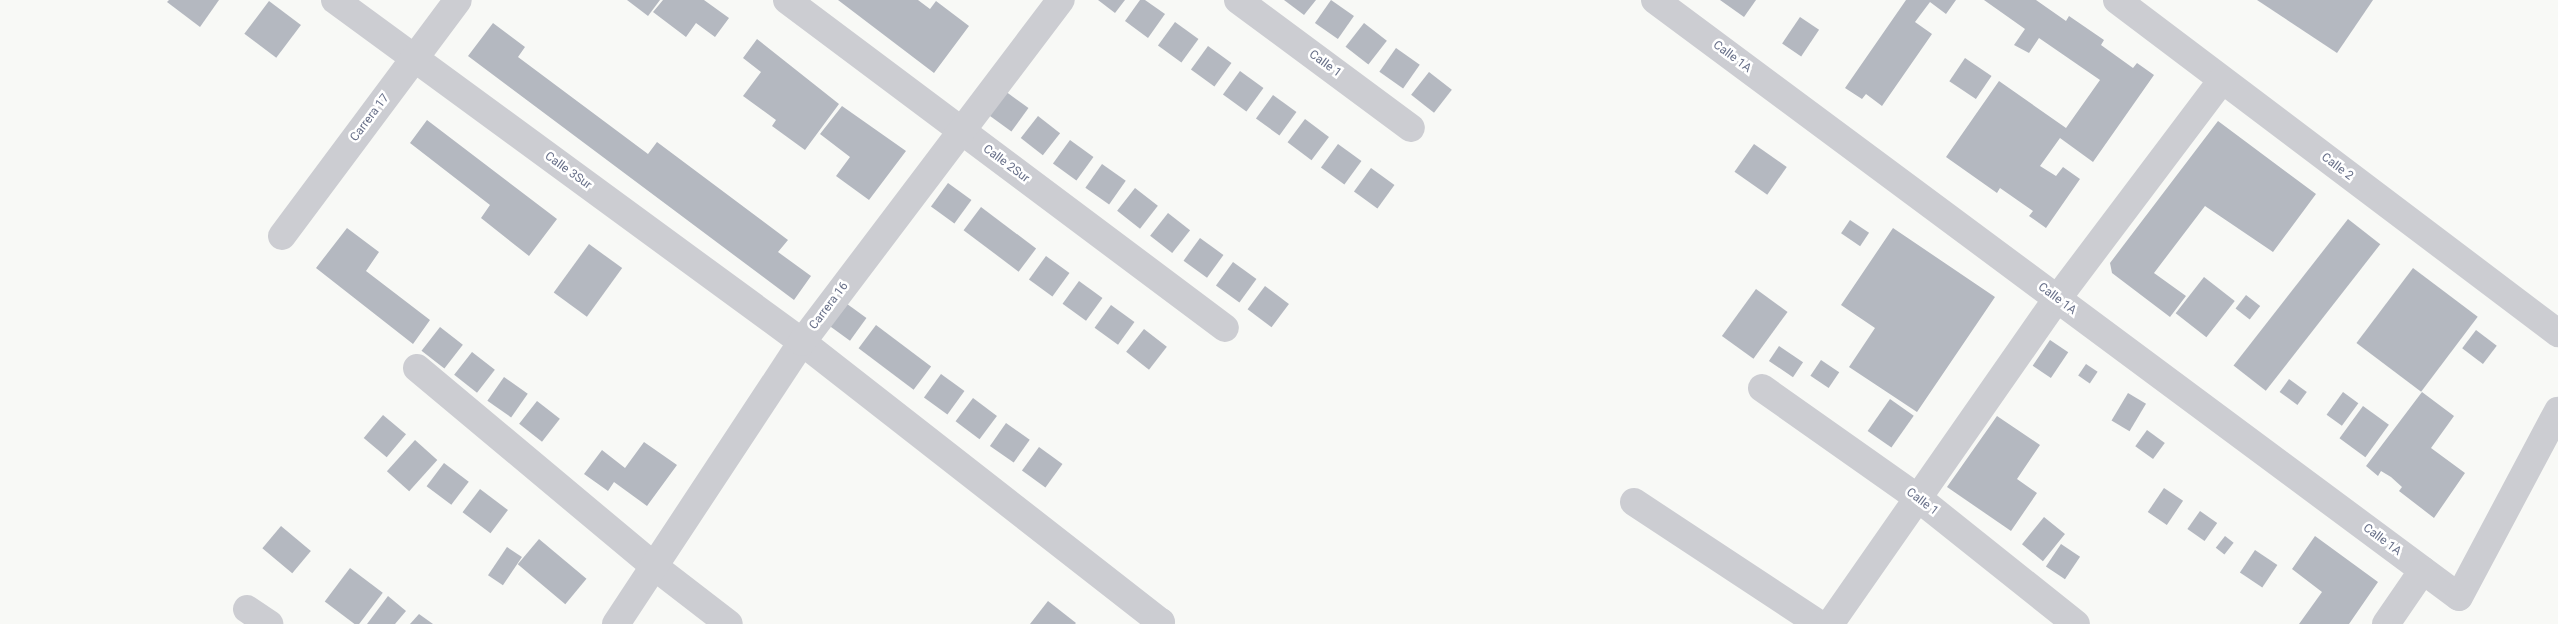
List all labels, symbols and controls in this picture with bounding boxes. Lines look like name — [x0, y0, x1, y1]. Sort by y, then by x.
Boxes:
street label: Calle 1A — [1710, 38, 1754, 76]
street label: Calle 1 — [1306, 48, 1344, 80]
street label: Carrera 17 — [348, 91, 392, 145]
street label: Calle 2Sur — [980, 142, 1032, 186]
street label: Calle 3Sur — [542, 149, 594, 193]
street label: Calle 2 — [2318, 150, 2356, 184]
street label: Carrera 16 — [807, 279, 851, 333]
street label: Calle 1A — [2035, 280, 2079, 318]
street label: Calle 1 — [1903, 485, 1941, 519]
street label: Calle 1A — [2360, 521, 2404, 559]

